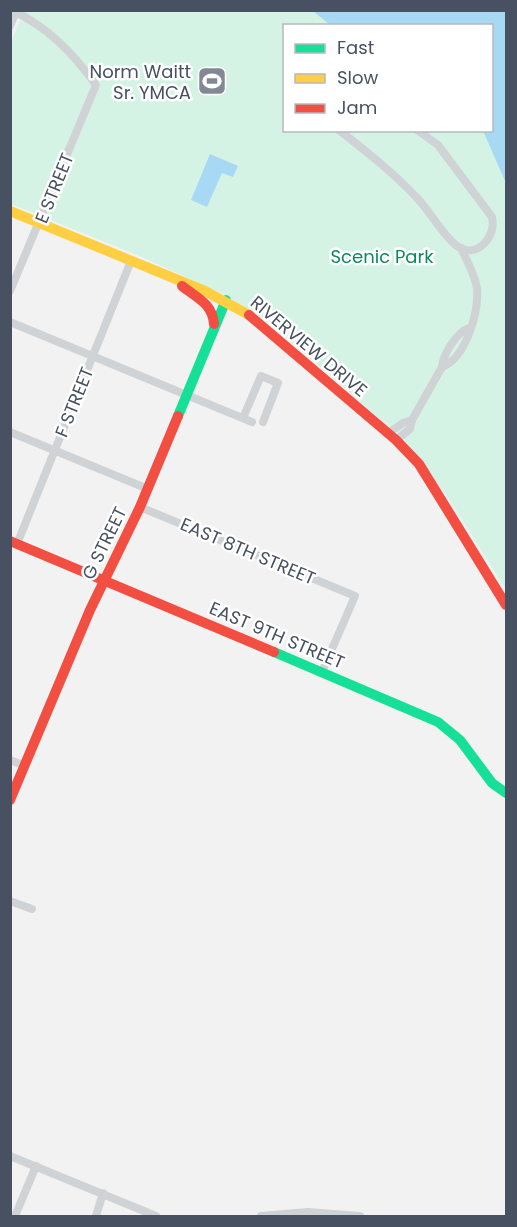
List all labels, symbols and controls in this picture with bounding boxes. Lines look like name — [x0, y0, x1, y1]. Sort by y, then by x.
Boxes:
legend — [283, 24, 493, 132]
text: Fast — [337, 35, 374, 60]
place label: Norm Waitt Sr. YMCA — [89, 59, 191, 105]
sports icon: Norm Waitt Sr. YMCA — [196, 65, 228, 97]
text: Slow — [337, 65, 379, 90]
text: Jam — [337, 95, 377, 120]
street label: E STREET — [29, 149, 79, 227]
park label: Scenic Park — [331, 244, 434, 269]
street label: RIVERVIEW DRIVE — [245, 290, 373, 402]
street label: F STREET — [49, 363, 99, 441]
street label: G STREET — [76, 502, 133, 584]
street label: EAST 8TH STREET — [177, 511, 320, 591]
street label: EAST 9TH STREET — [206, 595, 349, 675]

